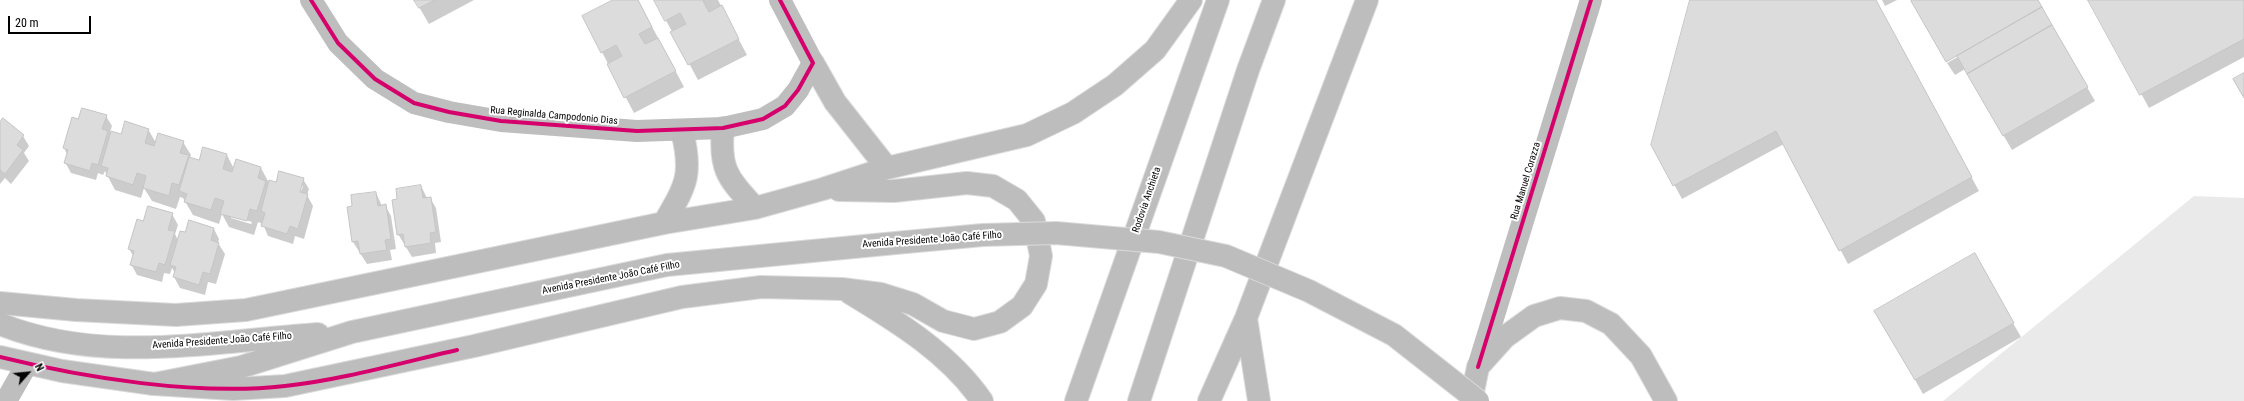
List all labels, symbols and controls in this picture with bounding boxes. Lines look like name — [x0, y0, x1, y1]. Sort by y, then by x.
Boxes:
scale bar — [10, 8, 93, 34]
text: 20 m — [15, 16, 39, 30]
street label: Rua Reginalda Campodonio Dias — [490, 104, 618, 128]
street label: Rua Manuel Corazza — [1509, 141, 1543, 221]
street label: Rodovia Anchieta — [1130, 166, 1164, 234]
street label: Avenida Presidente João Café Filho — [862, 229, 1002, 251]
street label: Avenida Presidente João Café Filho — [541, 259, 681, 297]
street label: Avenida Presidente João Café Filho — [152, 330, 292, 352]
north arrow — [8, 353, 48, 393]
text: N — [32, 361, 46, 373]

